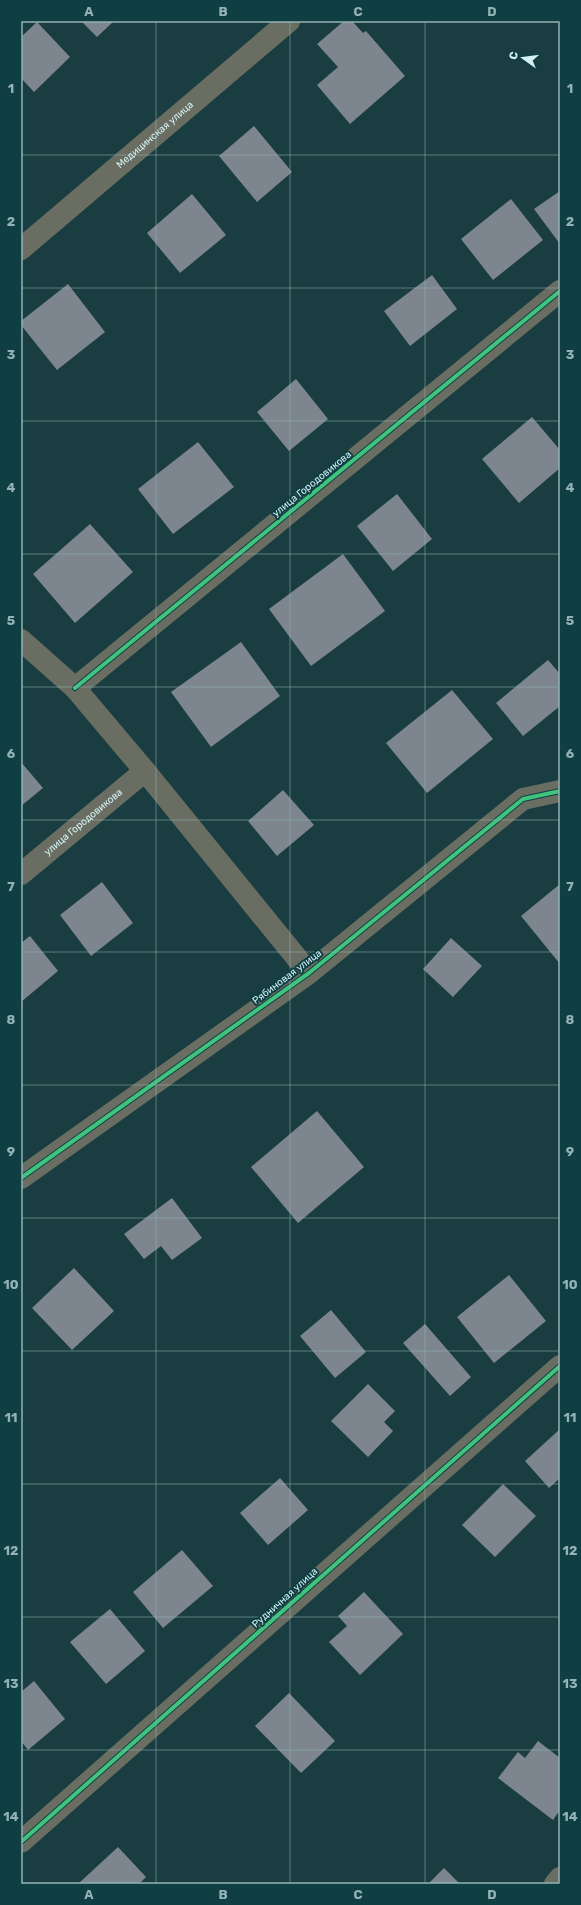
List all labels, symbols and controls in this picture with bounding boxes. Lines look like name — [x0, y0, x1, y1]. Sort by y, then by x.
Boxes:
text: A — [84, 4, 94, 19]
text: B — [218, 4, 228, 19]
text: C — [353, 4, 363, 19]
text: D — [487, 4, 497, 19]
north arrow — [503, 38, 543, 78]
text: С — [507, 50, 521, 61]
text: 1 — [8, 81, 14, 96]
text: 1 — [567, 81, 573, 96]
street label: Медицинская улица — [114, 99, 196, 171]
text: 2 — [7, 214, 15, 229]
text: 2 — [566, 214, 574, 229]
text: 3 — [7, 347, 16, 362]
text: 3 — [566, 347, 575, 362]
street label: улица Городовикова — [270, 448, 354, 520]
text: 4 — [7, 480, 16, 495]
text: 4 — [566, 480, 575, 495]
text: 5 — [7, 613, 15, 628]
text: 5 — [566, 613, 574, 628]
text: 6 — [7, 746, 16, 761]
text: 6 — [566, 746, 575, 761]
street label: улица Городовикова — [42, 786, 125, 858]
text: 7 — [7, 879, 15, 894]
text: 7 — [566, 879, 574, 894]
street label: Рябиновая улица — [250, 947, 324, 1007]
text: 8 — [7, 1012, 16, 1027]
text: 8 — [566, 1012, 575, 1027]
text: 9 — [7, 1144, 15, 1159]
text: 9 — [566, 1144, 574, 1159]
text: 10 — [3, 1277, 19, 1292]
text: 10 — [562, 1277, 578, 1292]
text: 11 — [5, 1410, 17, 1425]
text: 11 — [564, 1410, 576, 1425]
text: 12 — [4, 1543, 18, 1558]
text: 12 — [563, 1543, 577, 1558]
street label: Рудничная улица — [250, 1565, 320, 1631]
text: 13 — [3, 1676, 19, 1691]
text: 13 — [562, 1676, 578, 1691]
text: 14 — [3, 1809, 19, 1824]
text: 14 — [562, 1809, 578, 1824]
text: A — [84, 1887, 94, 1902]
text: B — [218, 1887, 228, 1902]
text: C — [353, 1887, 363, 1902]
text: D — [487, 1887, 497, 1902]

